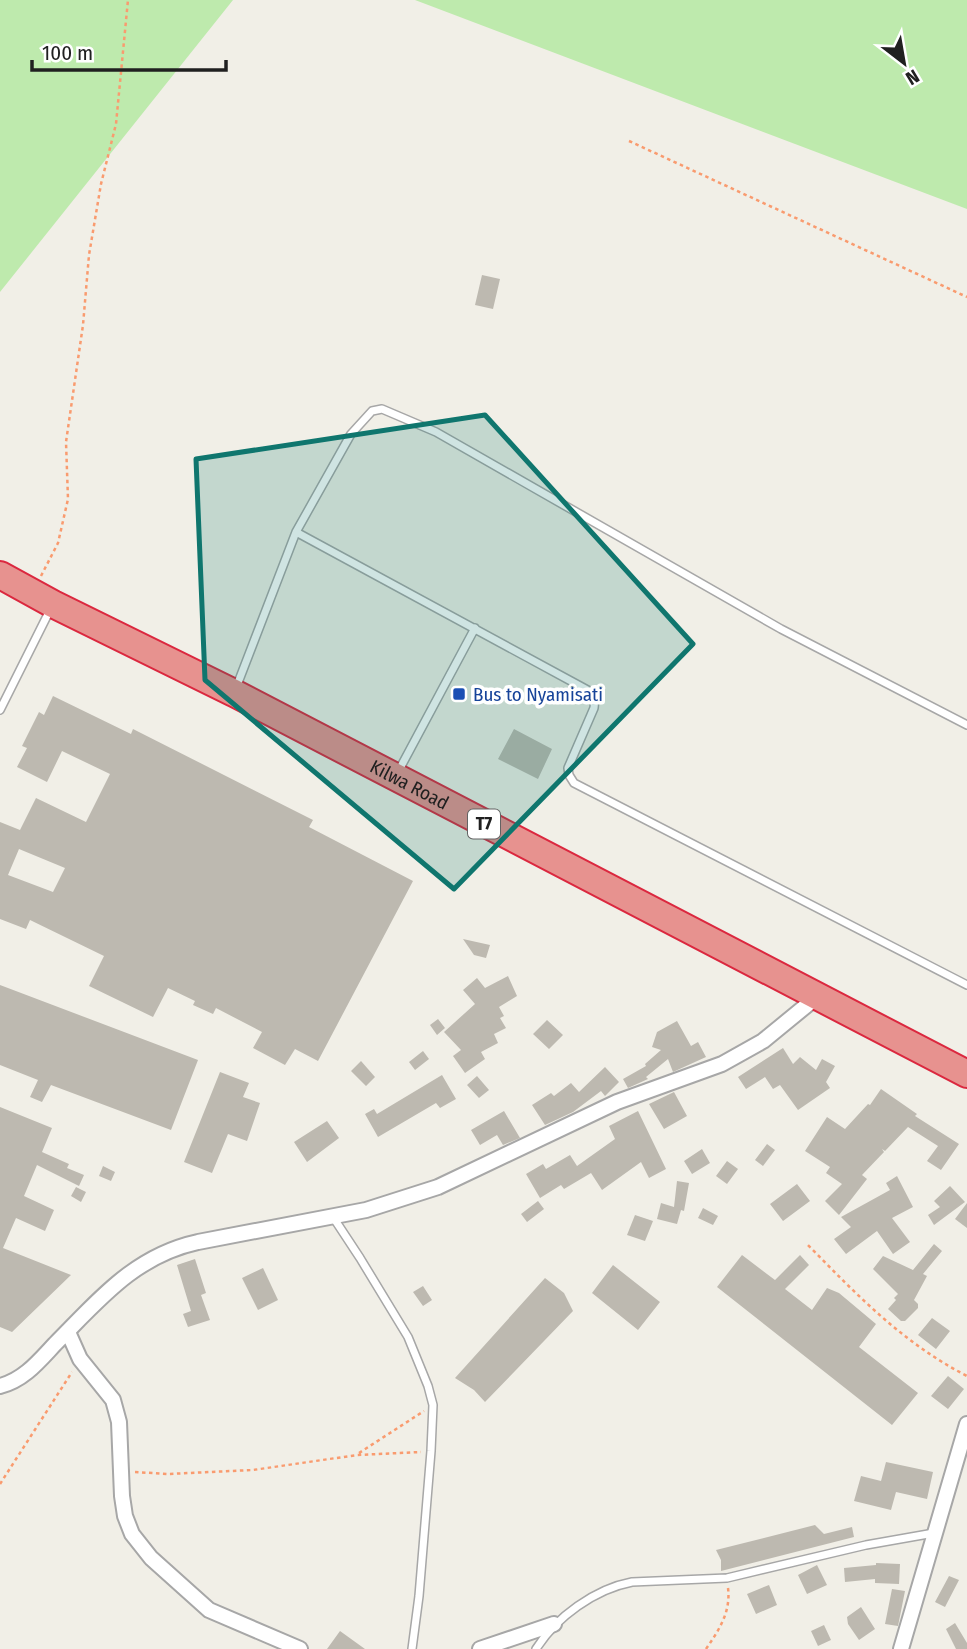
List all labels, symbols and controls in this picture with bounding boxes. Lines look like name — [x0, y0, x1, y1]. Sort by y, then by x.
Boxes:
scale bar — [32, 28, 226, 72]
north arrow — [869, 28, 939, 98]
text: 100 m — [42, 40, 93, 66]
text: N — [902, 64, 923, 90]
place label: Bus to Nyamisati — [473, 683, 603, 706]
marker: Bus to Nyamisati — [451, 686, 467, 702]
street label: Kilwa Road — [366, 754, 453, 814]
road number: T7 — [468, 810, 500, 838]

